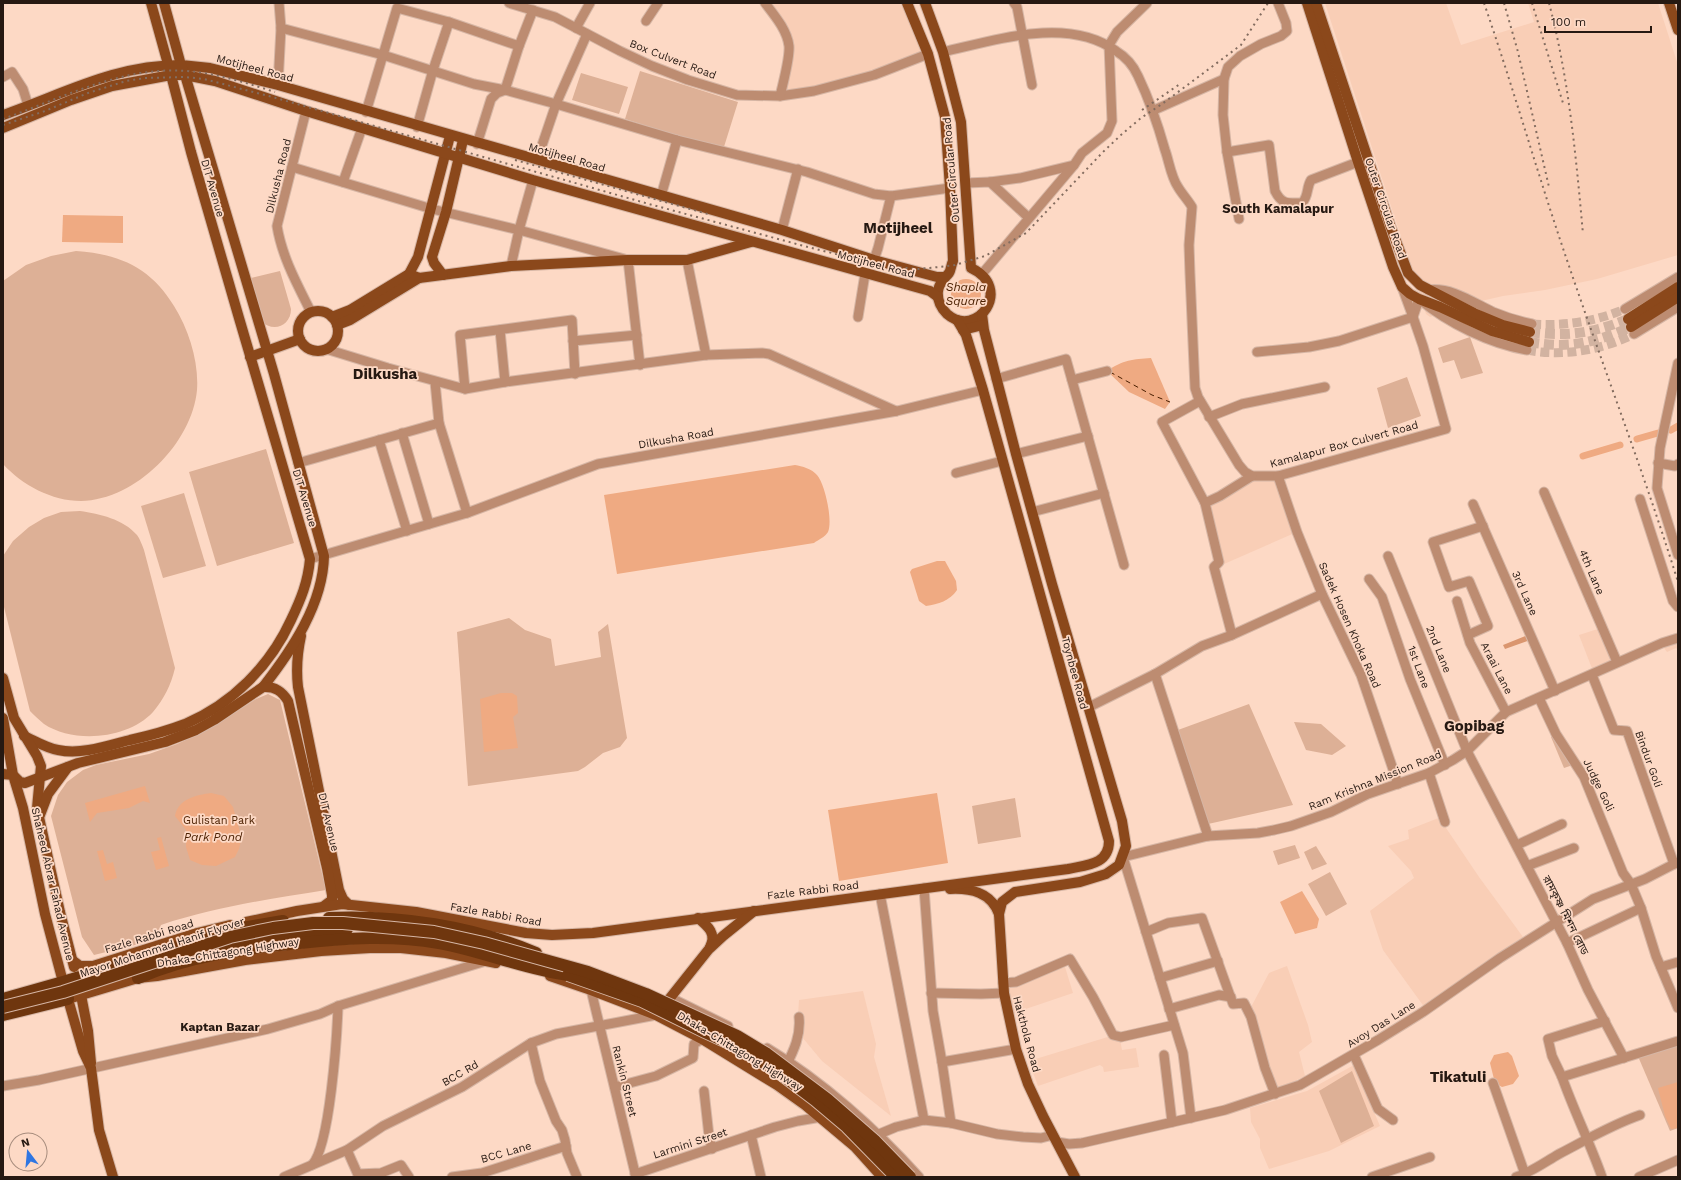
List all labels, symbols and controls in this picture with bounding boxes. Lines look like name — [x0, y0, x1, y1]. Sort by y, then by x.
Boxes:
scale bar — [1545, 8, 1651, 34]
text: 100 m — [1551, 15, 1586, 29]
street label: Box Culvert Road — [628, 37, 718, 82]
street label: Motijheel Road — [215, 52, 295, 85]
street label: Outer Circular Road — [940, 117, 963, 223]
street label: Dilkusha Road — [263, 137, 294, 215]
street label: Motijheel Road — [527, 140, 607, 175]
street label: Outer Circular Road — [1362, 156, 1409, 260]
street label: DIT Avenue — [198, 158, 227, 219]
district label: South Kamalapur — [1222, 201, 1334, 216]
district label: Motijheel — [863, 219, 933, 237]
street label: Motijheel Road — [836, 248, 916, 281]
water label: Shapla Square — [946, 280, 987, 308]
district label: Dilkusha — [353, 365, 418, 383]
street label: Kamalapur Box Culvert Road — [1268, 418, 1420, 471]
street label: Dilkusha Road — [637, 425, 715, 452]
street label: DIT Avenue — [290, 468, 319, 529]
street label: 4th Lane — [1576, 548, 1607, 597]
street label: Sadek Hosen Khoka Road — [1316, 560, 1383, 690]
street label: 3rd Lane — [1509, 569, 1540, 617]
street label: 2nd Lane — [1423, 624, 1454, 675]
street label: Toynbee Road — [1059, 635, 1090, 711]
street label: Araai Lane — [1478, 640, 1515, 696]
street label: 1st Lane — [1405, 644, 1432, 690]
district label: Gopibag — [1444, 717, 1505, 735]
street label: Bindur Goli — [1632, 729, 1665, 789]
street label: Ram Krishna Mission Road — [1307, 748, 1444, 813]
street label: Judge Goli — [1580, 757, 1617, 814]
street label: DIT Avenue — [315, 792, 342, 853]
street label: Shaheed Abrar Fahad Avenue — [29, 806, 77, 962]
park label: Gulistan Park — [183, 814, 255, 827]
water label: Park Pond — [184, 830, 243, 844]
street label: রামকৃষ্ণ মিশন রোড — [1539, 872, 1591, 958]
street label: Fazle Rabbi Road — [766, 878, 860, 903]
street label: Fazle Rabbi Road — [449, 900, 543, 929]
street label: Mayor Mohammad Hanif Flyover — [78, 914, 247, 980]
street label: Fazle Rabbi Road — [103, 917, 195, 956]
street label: Dhaka-Chittagong Highway — [156, 935, 300, 970]
street label: Hakthola Road — [1010, 995, 1043, 1074]
street label: Avoy Das Lane — [1345, 998, 1418, 1051]
street label: Dhaka-Chittagong Highway — [675, 1009, 805, 1094]
district label: Kaptan Bazar — [180, 1020, 260, 1034]
street label: Rankin Street — [609, 1044, 640, 1119]
street label: BCC Rd — [440, 1058, 481, 1089]
district label: Tikatuli — [1430, 1068, 1486, 1086]
street label: Larmini Street — [651, 1125, 729, 1162]
north arrow — [8, 1132, 48, 1172]
text: N — [20, 1135, 31, 1150]
street label: BCC Lane — [479, 1139, 533, 1166]

